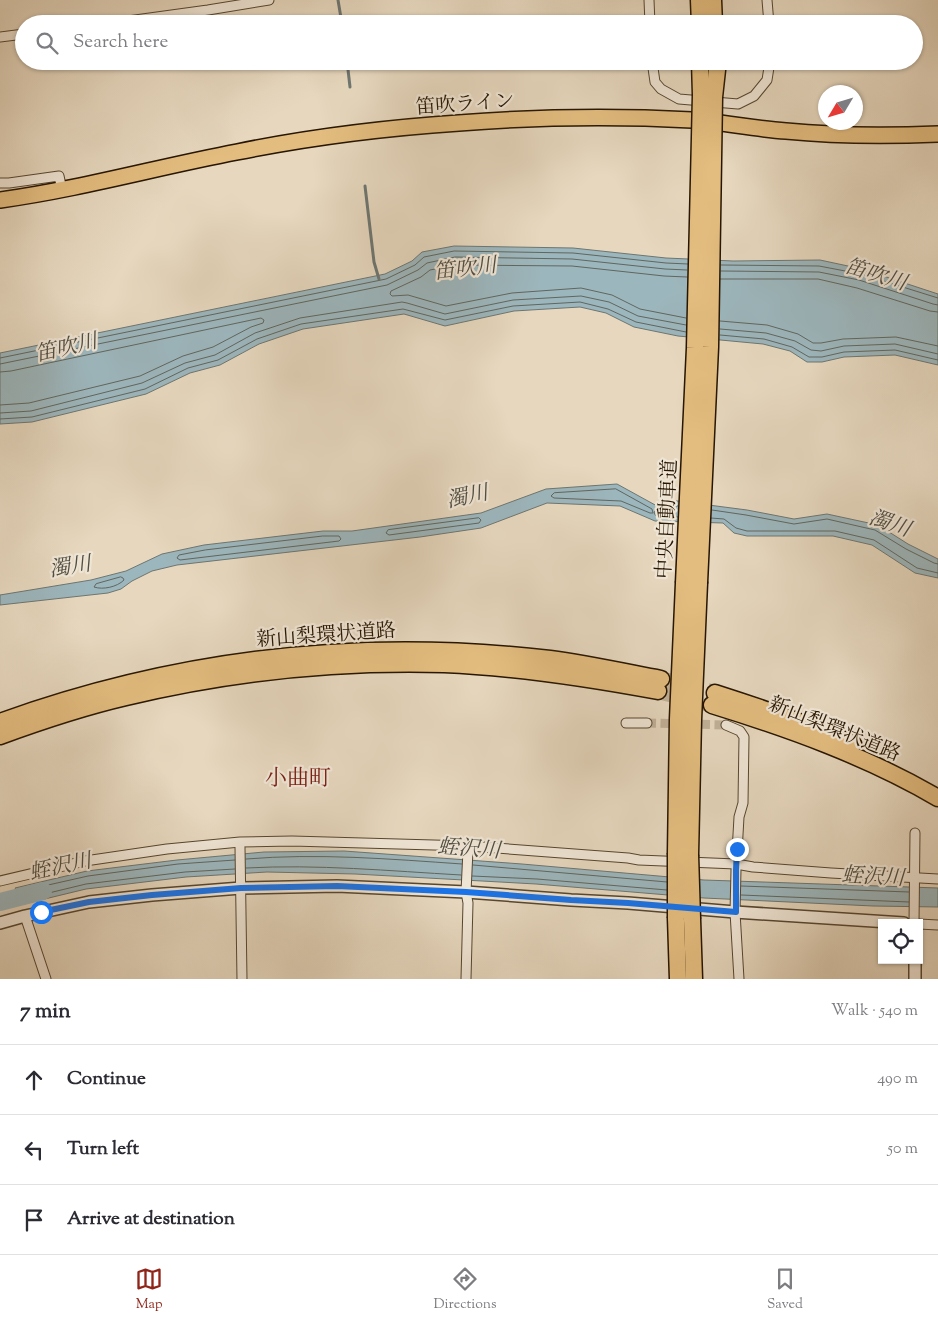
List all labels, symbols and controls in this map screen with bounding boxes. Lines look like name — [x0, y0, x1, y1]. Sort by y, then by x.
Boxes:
search box — [15, 15, 923, 70]
icon: search — [33, 29, 61, 57]
text: Search here — [73, 29, 168, 56]
north arrow — [818, 85, 863, 130]
street label: 笛吹ライン — [415, 88, 516, 123]
water label: 笛吹川 — [432, 251, 500, 289]
water label: 笛吹川 — [841, 252, 912, 300]
water label: 笛吹川 — [32, 327, 102, 371]
street label: 中央自動車道 — [651, 458, 686, 580]
water label: 濁川 — [444, 479, 493, 517]
water label: 濁川 — [865, 504, 916, 547]
water label: 濁川 — [47, 550, 95, 586]
street label: 新山梨環状道路 — [255, 617, 397, 656]
street label: 新山梨環状道路 — [764, 691, 904, 770]
district label: 小曲町 — [265, 764, 331, 796]
water label: 蛭沢川 — [436, 833, 503, 867]
route end — [726, 838, 749, 861]
water label: 蛭沢川 — [26, 846, 96, 889]
water label: 蛭沢川 — [841, 861, 907, 895]
route start — [30, 901, 53, 924]
map controls — [878, 919, 923, 964]
button: locate — [878, 919, 923, 964]
text: 7 min — [20, 997, 71, 1027]
text: Walk · 540 m — [831, 1000, 918, 1023]
icon: ahead — [20, 1066, 48, 1094]
text: Continue — [67, 1066, 146, 1093]
text: 490 m — [877, 1068, 918, 1091]
icon: left — [20, 1136, 48, 1164]
text: Turn left — [67, 1136, 139, 1163]
text: 50 m — [887, 1138, 918, 1161]
icon: arrive — [20, 1206, 48, 1234]
text: Arrive at destination — [67, 1206, 235, 1233]
tab: Map — [135, 1265, 163, 1315]
tab: Directions — [433, 1265, 497, 1315]
tab: Saved — [767, 1265, 803, 1315]

